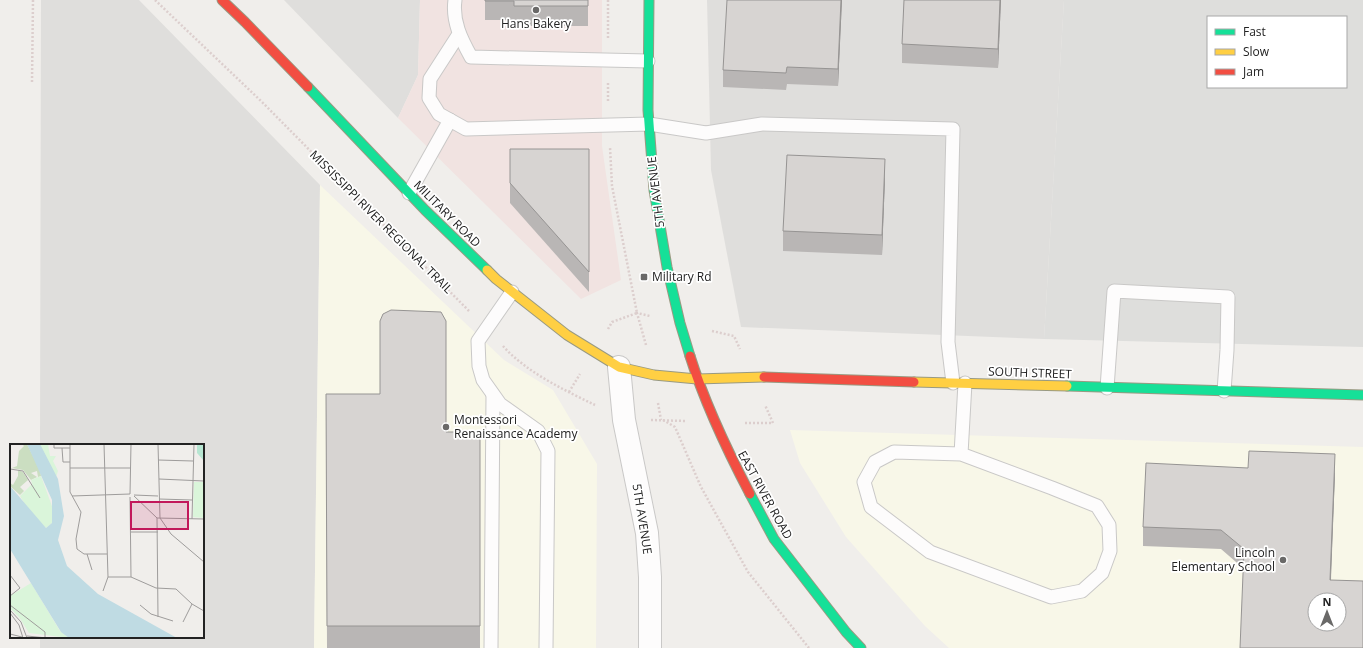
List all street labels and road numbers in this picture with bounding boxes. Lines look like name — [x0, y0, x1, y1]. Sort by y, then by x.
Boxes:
street label: MISSISSIPPI RIVER REGIONAL TRAIL — [306, 146, 457, 297]
street label: 5TH AVENUE — [643, 156, 668, 228]
street label: MILITARY ROAD — [410, 176, 485, 251]
street label: SOUTH STREET — [988, 363, 1073, 382]
street label: EAST RIVER ROAD — [734, 447, 797, 542]
street label: 5TH AVENUE — [629, 482, 656, 555]

